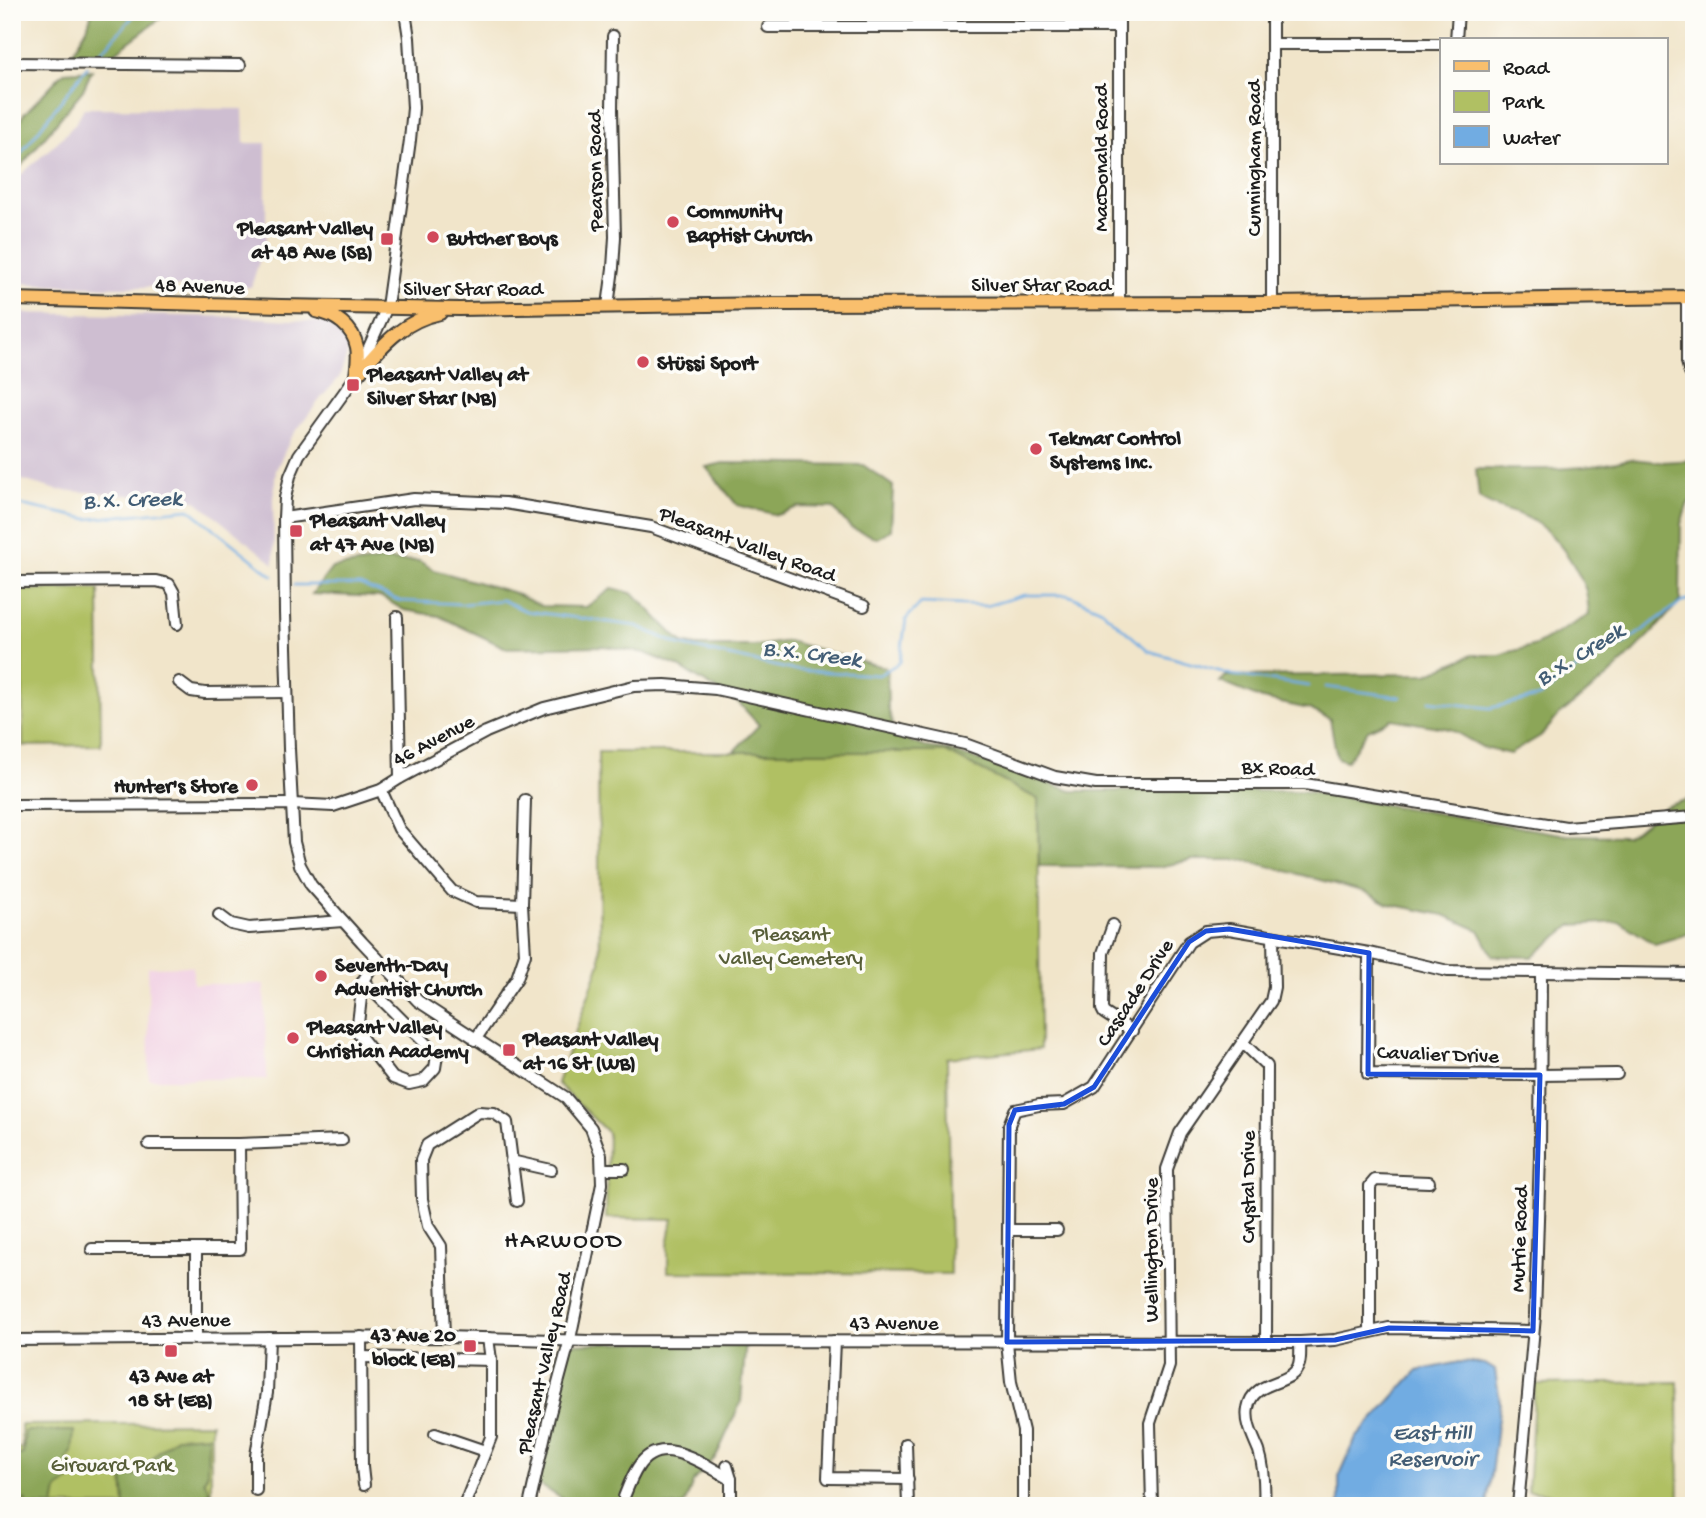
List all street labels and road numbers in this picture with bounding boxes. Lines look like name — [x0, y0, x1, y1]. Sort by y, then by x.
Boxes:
street label: Cunningham Road — [1244, 78, 1269, 236]
street label: MacDonald Road — [1091, 83, 1116, 232]
street label: Pearson Road — [584, 109, 611, 233]
street label: 48 Avenue — [155, 274, 246, 303]
street label: Silver Star Road — [971, 275, 1113, 300]
street label: Silver Star Road — [403, 279, 545, 304]
street label: Pleasant Valley Road — [654, 502, 840, 590]
street label: 46 Avenue — [390, 710, 481, 774]
street label: Bx Road — [1240, 757, 1316, 784]
street label: Cascade Drive — [1093, 934, 1182, 1052]
street label: Cavalier Drive — [1376, 1042, 1501, 1071]
street label: Crystal Drive — [1238, 1130, 1263, 1243]
street label: Wellington Drive — [1141, 1177, 1166, 1322]
street label: Mutrie Road — [1507, 1184, 1536, 1293]
street label: Pleasant Valley Road — [513, 1269, 580, 1458]
street label: 43 Avenue — [141, 1309, 232, 1336]
street label: 43 Avenue — [850, 1313, 940, 1338]

